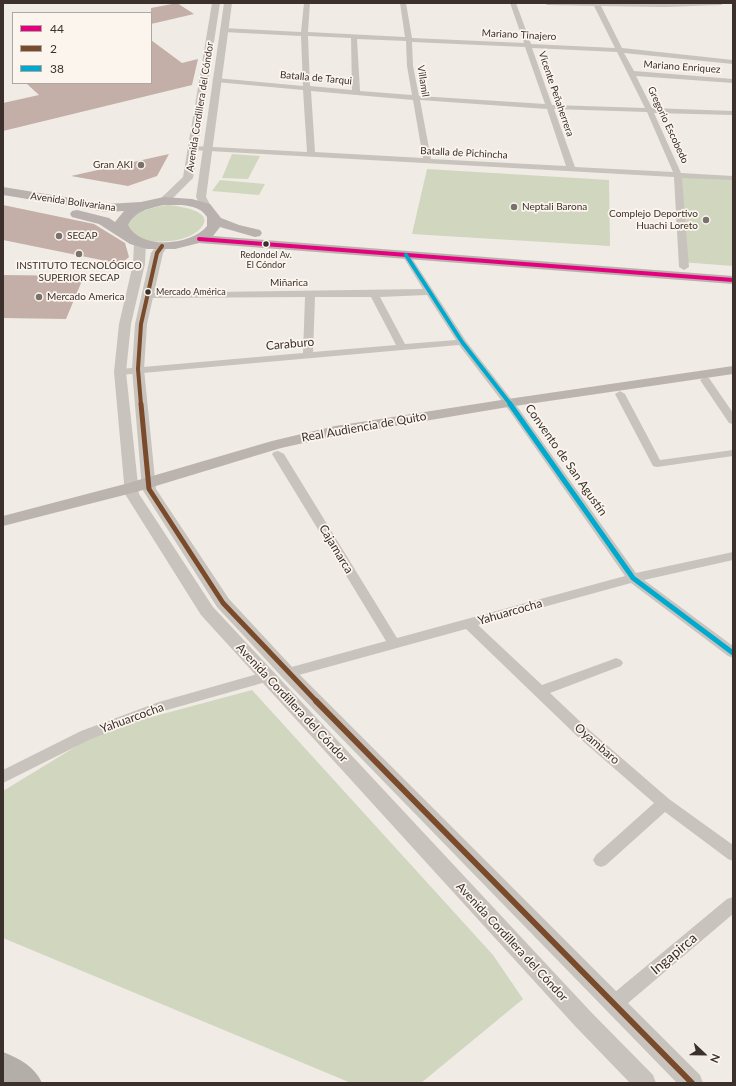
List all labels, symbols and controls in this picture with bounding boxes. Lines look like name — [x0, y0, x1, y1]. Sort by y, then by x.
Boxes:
legend — [12, 12, 152, 84]
text: 44 — [50, 21, 64, 36]
street label: Mariano Tinajero — [481, 27, 557, 43]
text: 2 — [50, 41, 57, 56]
street label: Avenida Cordillera del Cóndor — [184, 41, 216, 173]
street label: Vicente Peñaherrera — [536, 50, 576, 138]
street label: Mariano Enriquez — [643, 58, 721, 76]
text: 38 — [50, 61, 64, 76]
street label: Villamil — [415, 64, 431, 98]
street label: Batalla de Tarqui — [279, 69, 353, 87]
street label: Gregorio Escobedo — [645, 85, 691, 165]
street label: Batalla de Pichincha — [420, 145, 508, 161]
place label: Gran AKI — [93, 159, 133, 171]
marker: Gran AKI — [136, 160, 146, 170]
street label: Avenida Bolivariana — [29, 190, 117, 214]
place label: Neptali Barona — [522, 201, 587, 213]
marker: Neptali Barona — [509, 202, 519, 212]
place label: Complejo Deportivo Huachi Loreto — [609, 208, 698, 232]
marker: Complejo Deportivo Huachi Loreto — [701, 215, 711, 225]
place label: SECAP — [67, 230, 97, 242]
marker: SECAP — [54, 231, 64, 241]
marker: Redondel Av. El Cóndor — [261, 239, 271, 249]
marker: INSTITUTO TECNOLÓGICO SUPERIOR SECAP — [74, 249, 84, 259]
place label: Redondel Av. El Cóndor — [240, 250, 292, 271]
place label: INSTITUTO TECNOLÓGICO SUPERIOR SECAP — [16, 260, 142, 284]
street label: Miñarica — [270, 277, 308, 289]
marker: Mercado América — [143, 287, 153, 297]
place label: Mercado América — [156, 287, 226, 297]
place label: Mercado America — [47, 291, 124, 303]
marker: Mercado America — [34, 292, 44, 302]
street label: Caraburo — [265, 335, 315, 353]
street label: Convento de San Agustín — [522, 401, 610, 519]
street label: Real Audiencia de Quito — [300, 409, 428, 445]
street label: Cajamarca — [316, 522, 356, 576]
street label: Yahuarcocha — [476, 596, 544, 628]
street label: Avenida Cordillera del Cóndor — [233, 641, 351, 765]
street label: Yahuarcocha — [98, 700, 166, 736]
street label: Oyambaro — [571, 720, 623, 768]
street label: Avenida Cordillera del Cóndor — [453, 880, 571, 1004]
street label: Ingapirca — [647, 930, 701, 978]
north arrow — [684, 1034, 724, 1074]
text: N — [708, 1052, 723, 1065]

